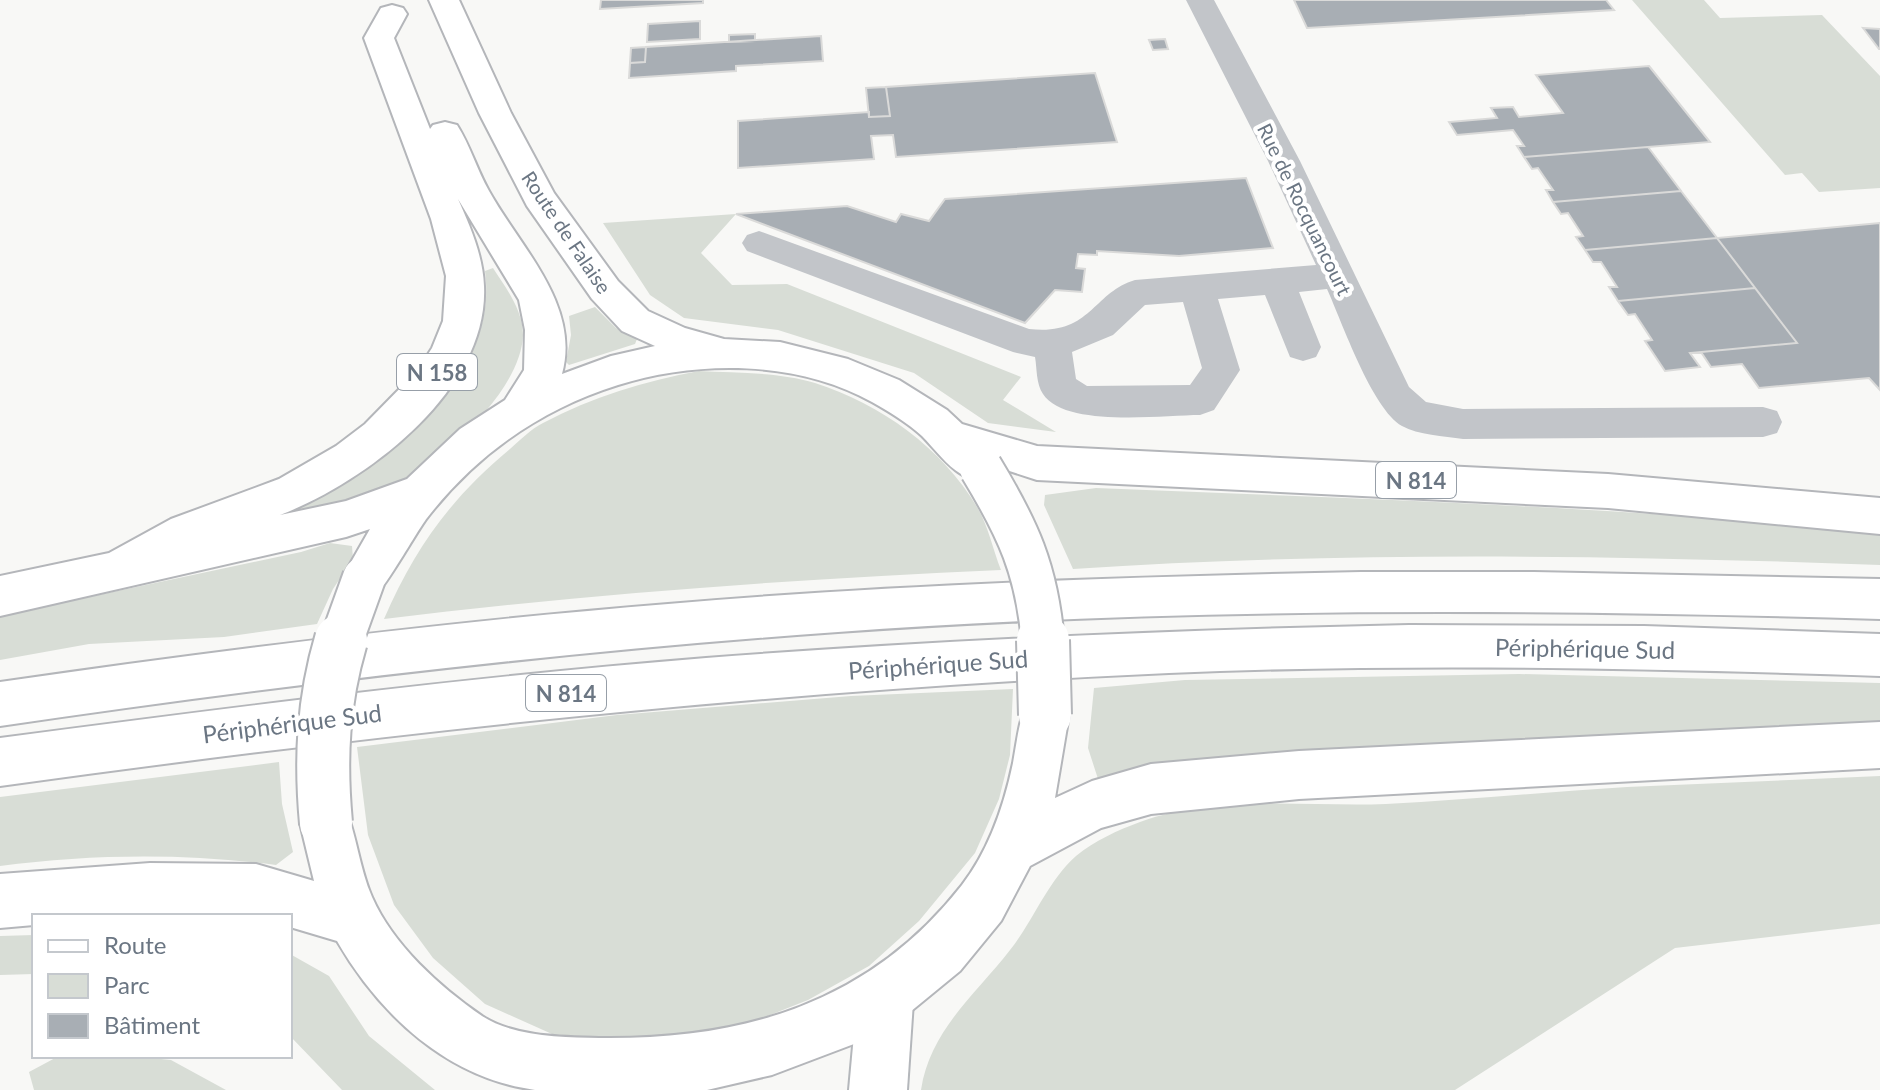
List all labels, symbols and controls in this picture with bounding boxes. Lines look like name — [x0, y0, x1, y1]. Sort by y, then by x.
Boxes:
street label: Rue de Rocquancourt — [1253, 119, 1357, 299]
street label: Route de Falaise — [517, 166, 617, 298]
road number: N 158 — [397, 354, 477, 390]
road number: N 814 — [1376, 462, 1456, 498]
street label: Périphérique Sud — [1495, 632, 1675, 664]
street label: Périphérique Sud — [847, 643, 1029, 685]
road number: N 814 — [526, 675, 606, 711]
street label: Périphérique Sud — [201, 698, 383, 748]
legend — [32, 914, 292, 1058]
text: Route — [104, 930, 166, 959]
text: Parc — [104, 970, 150, 999]
text: Bâtiment — [104, 1010, 201, 1039]

